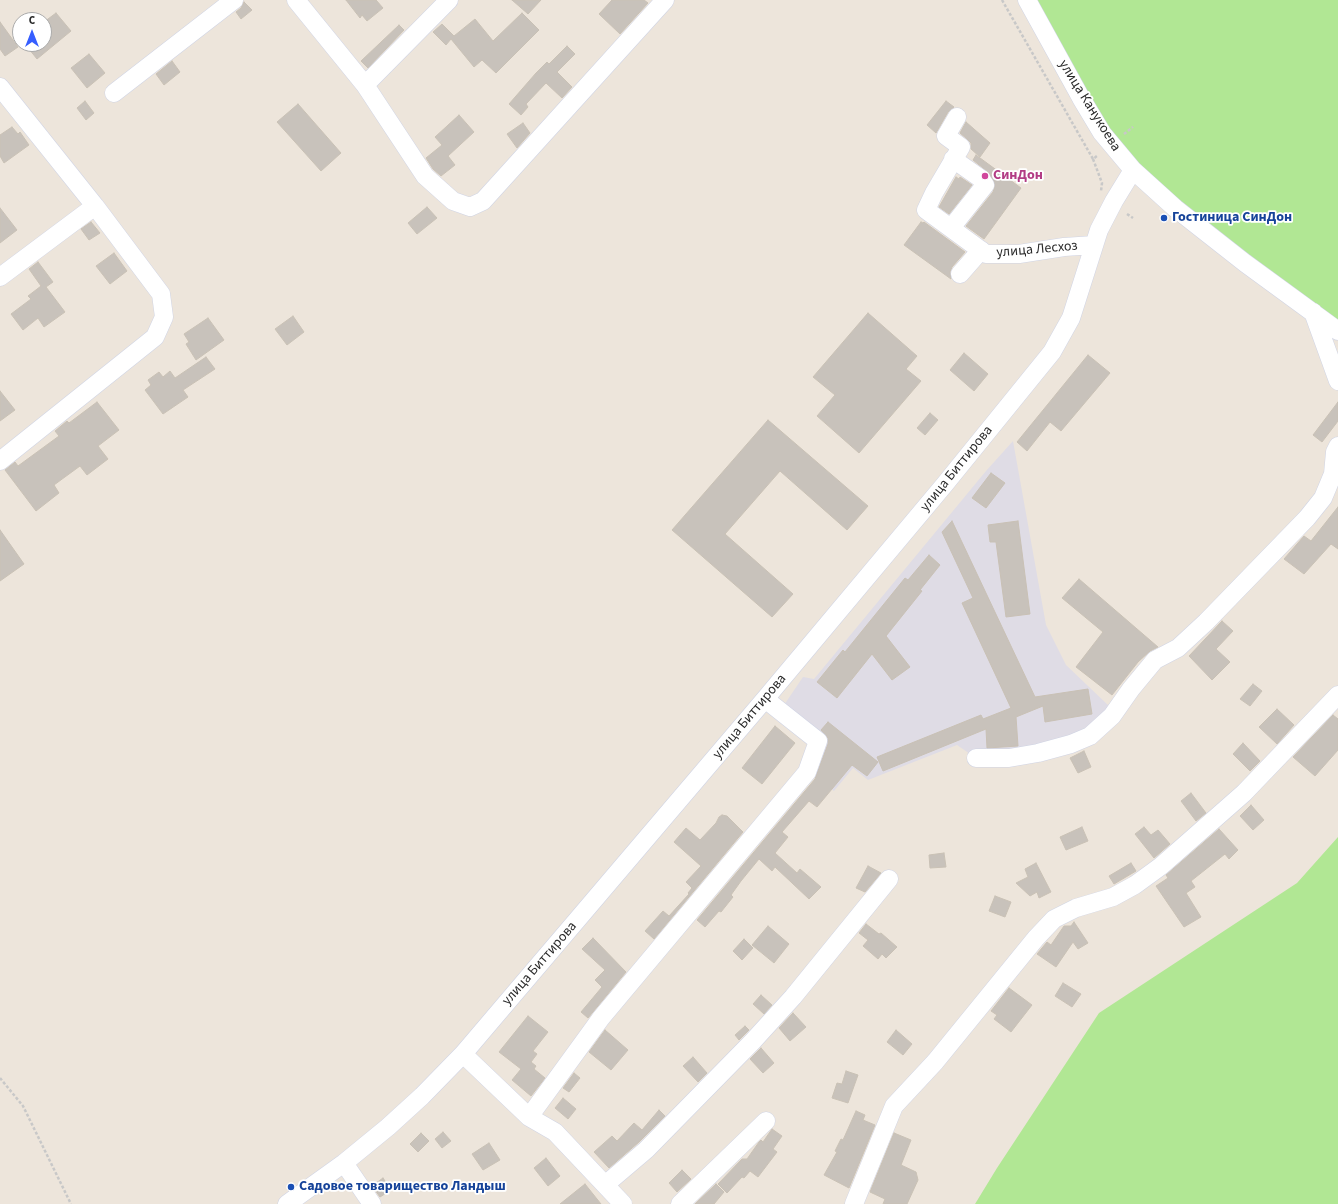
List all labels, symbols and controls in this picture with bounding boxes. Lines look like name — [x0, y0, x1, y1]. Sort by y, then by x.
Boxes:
north arrow — [12, 12, 52, 52]
text: С — [29, 13, 35, 28]
street label: улица Канукоева — [1054, 57, 1124, 155]
place label: СинДон — [993, 168, 1043, 184]
marker: СинДон — [980, 171, 990, 181]
place label: Гостиница СинДон — [1172, 210, 1292, 226]
marker: Гостиница СинДон — [1159, 213, 1169, 223]
street label: улица Лесхоз — [996, 238, 1078, 262]
street label: улица Биттирова — [917, 423, 997, 515]
street label: улица Биттирова — [710, 671, 790, 763]
street label: улица Биттирова — [499, 919, 581, 1009]
place label: Садовое товарищество Ландыш — [299, 1179, 506, 1195]
marker: Садовое товарищество Ландыш — [286, 1182, 296, 1192]

